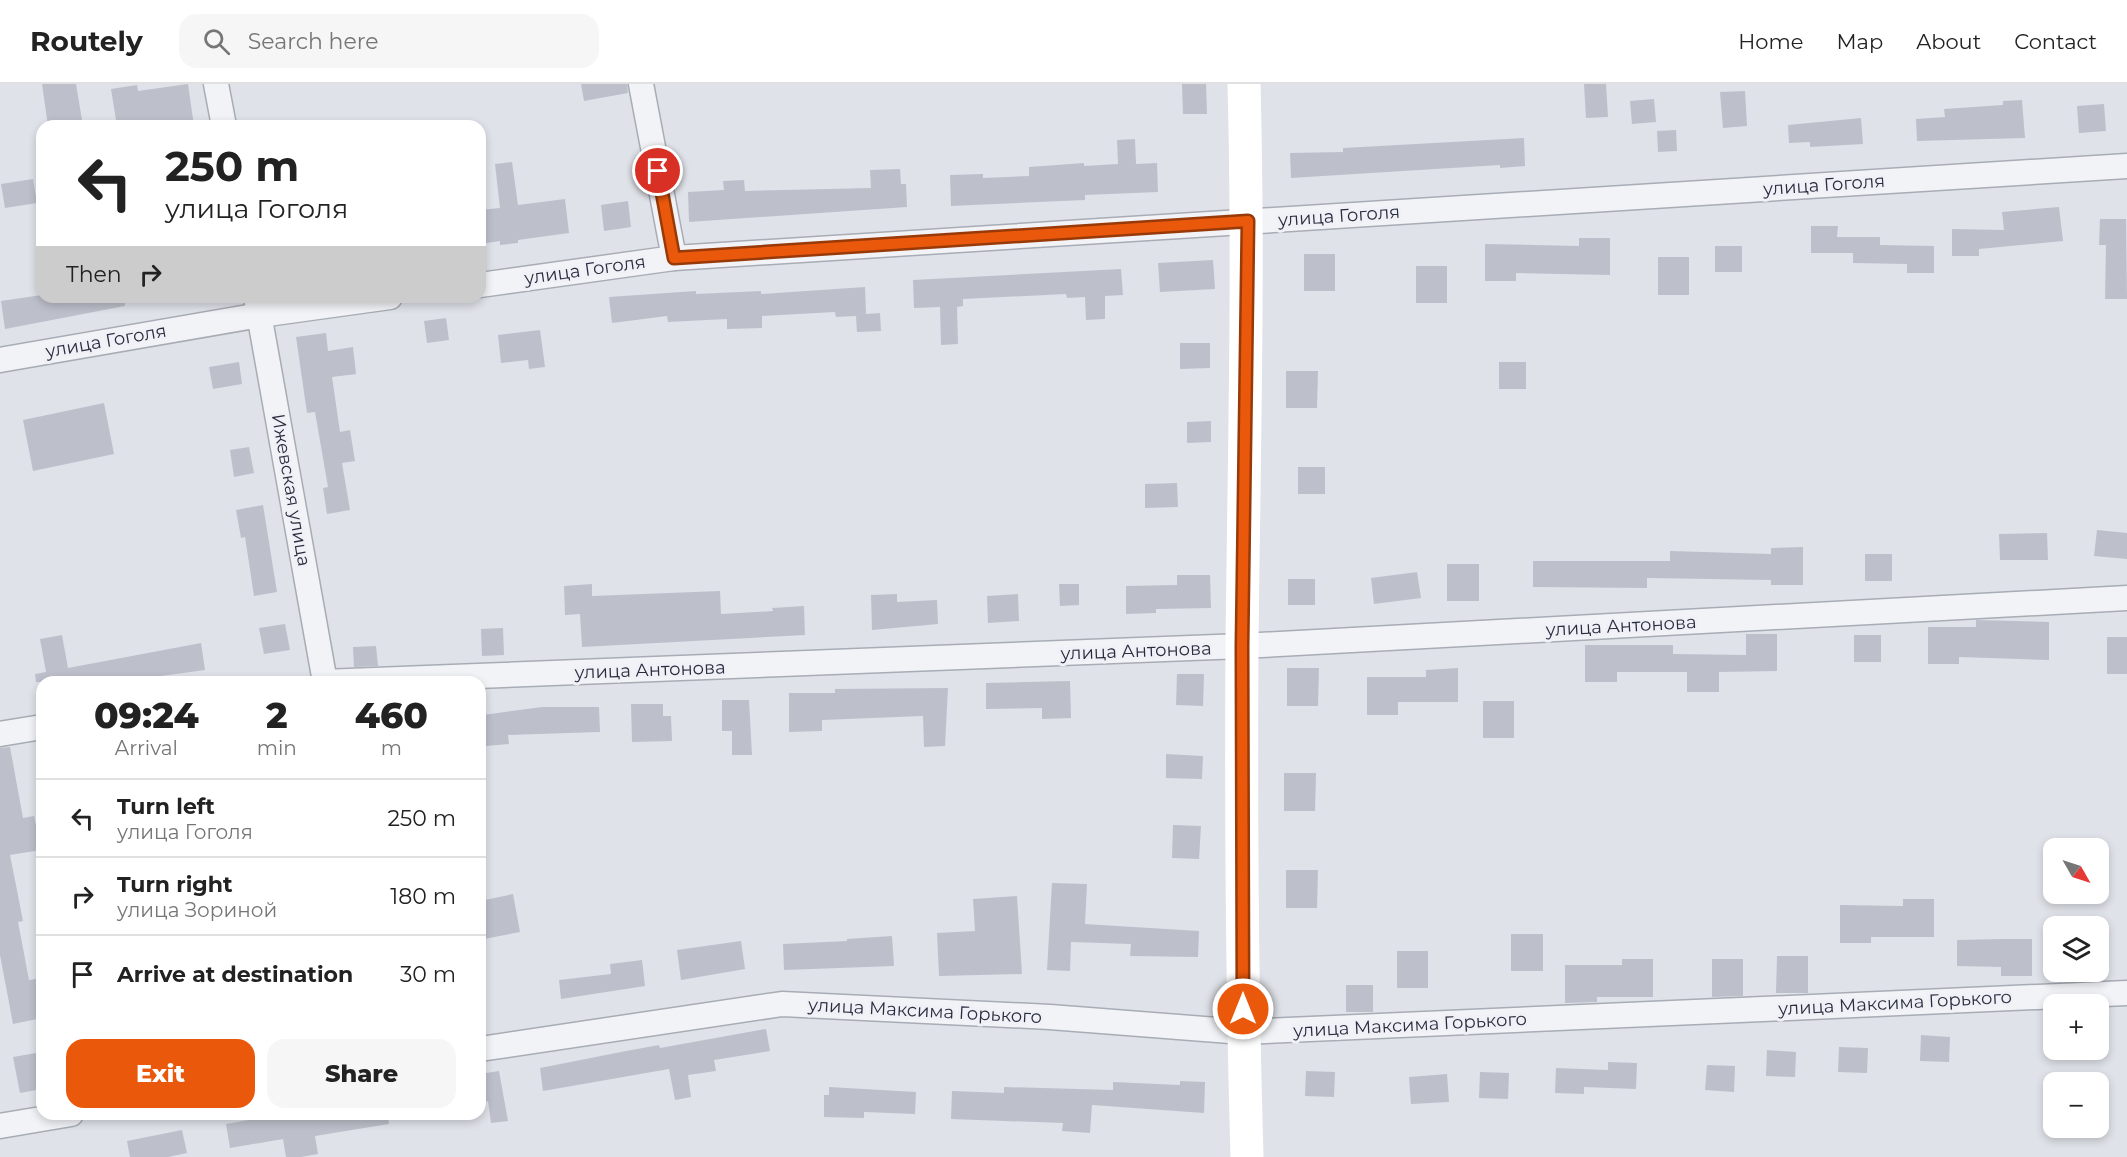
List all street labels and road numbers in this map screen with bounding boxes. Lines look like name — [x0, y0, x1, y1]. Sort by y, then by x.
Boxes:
street label: улица Гоголя — [1761, 170, 1886, 200]
street label: улица Гоголя — [1276, 201, 1401, 231]
street label: улица Гоголя — [522, 251, 647, 290]
street label: улица Гоголя — [43, 320, 168, 363]
street label: Ижевская улица — [267, 412, 315, 568]
street label: улица Антонова — [1544, 611, 1697, 641]
street label: улица Антонова — [1059, 637, 1212, 665]
street label: улица Антонова — [573, 656, 726, 684]
street label: улица Максима Горького — [1777, 986, 2012, 1020]
street label: улица Максима Горького — [807, 994, 1042, 1028]
street label: улица Максима Горького — [1292, 1008, 1527, 1042]

